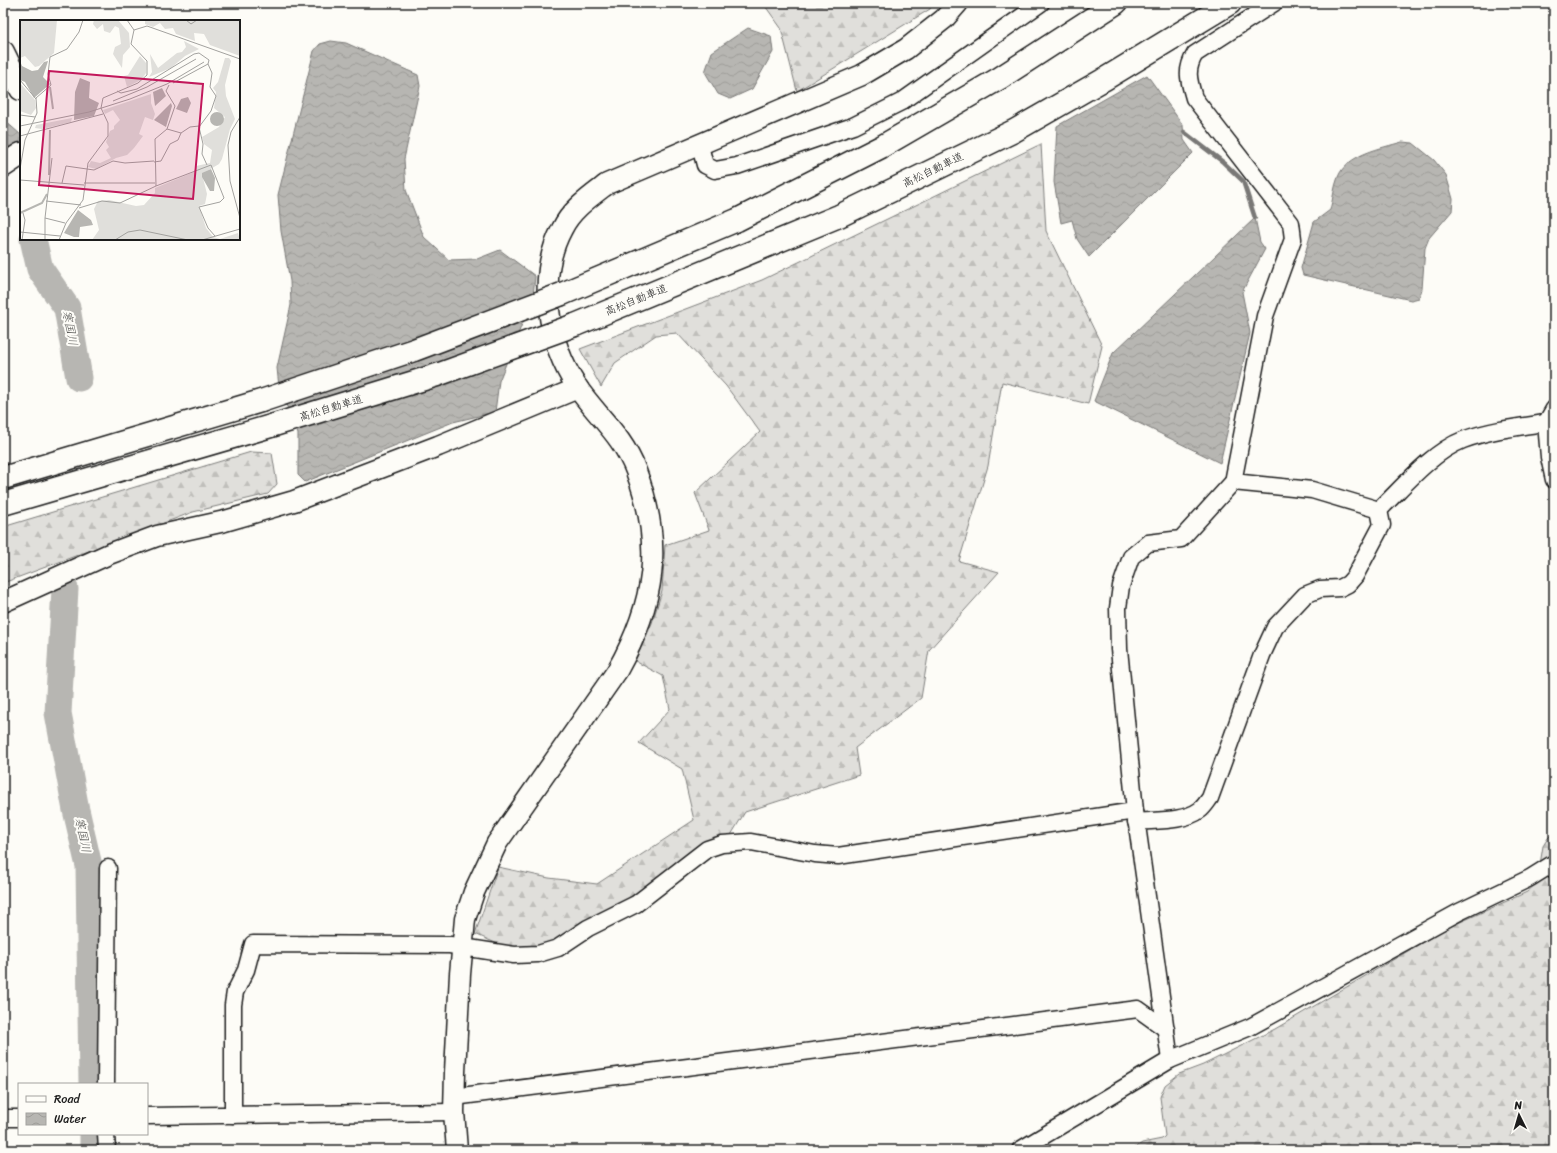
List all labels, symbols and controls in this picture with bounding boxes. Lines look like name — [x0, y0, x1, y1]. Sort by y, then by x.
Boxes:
inset map — [20, 20, 240, 240]
street label: 高松自動車道 — [899, 147, 967, 193]
street label: 高松自動車道 — [602, 279, 670, 321]
water label: 寒国川 — [56, 308, 84, 348]
street label: 高松自動車道 — [297, 389, 365, 427]
water label: 寒国川 — [68, 815, 98, 855]
legend — [18, 1083, 148, 1135]
text: Road — [54, 1088, 81, 1110]
north arrow — [1499, 1095, 1539, 1135]
text: N — [1513, 1096, 1523, 1115]
text: Water — [54, 1108, 87, 1130]

